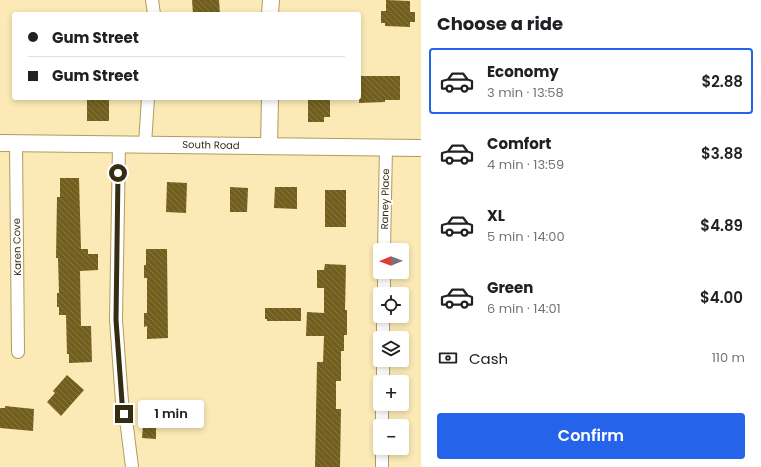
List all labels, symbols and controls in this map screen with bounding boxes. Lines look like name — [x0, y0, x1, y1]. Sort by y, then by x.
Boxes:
text: Choose a ride — [437, 11, 563, 36]
text: Gum Street — [52, 27, 139, 48]
text: Economy — [487, 61, 559, 82]
icon: car — [439, 63, 475, 99]
text: Gum Street — [52, 65, 139, 86]
text: $2.88 — [701, 71, 743, 92]
text: 3 min · 13:58 — [487, 83, 564, 102]
text: Comfort — [487, 133, 551, 154]
icon: car — [439, 135, 475, 171]
street label: South Road — [182, 137, 240, 153]
text: $3.88 — [701, 143, 743, 164]
text: 4 min · 13:59 — [487, 155, 564, 174]
route start — [109, 164, 127, 182]
street label: Raney Place — [377, 168, 393, 230]
text: XL — [487, 205, 505, 226]
icon: car — [439, 207, 475, 243]
text: $4.89 — [700, 215, 743, 236]
street label: Karen Cove — [9, 218, 25, 276]
text: 5 min · 14:00 — [487, 227, 565, 246]
north arrow — [373, 243, 409, 279]
map controls — [373, 243, 409, 455]
text: Green — [487, 277, 533, 298]
icon: car — [439, 279, 475, 315]
button: locate — [373, 287, 409, 323]
text: $4.00 — [700, 287, 743, 308]
text: 6 min · 14:01 — [487, 299, 561, 318]
button: layers — [373, 331, 409, 367]
icon: cash — [437, 347, 459, 369]
text: Cash — [469, 348, 508, 369]
text: 110 m — [712, 348, 745, 367]
button: + — [373, 375, 409, 411]
callout: 1 min — [138, 400, 204, 428]
text: 1 min — [154, 404, 188, 423]
route end — [115, 405, 133, 423]
button: Confirm — [437, 413, 745, 459]
button: − — [373, 419, 409, 455]

